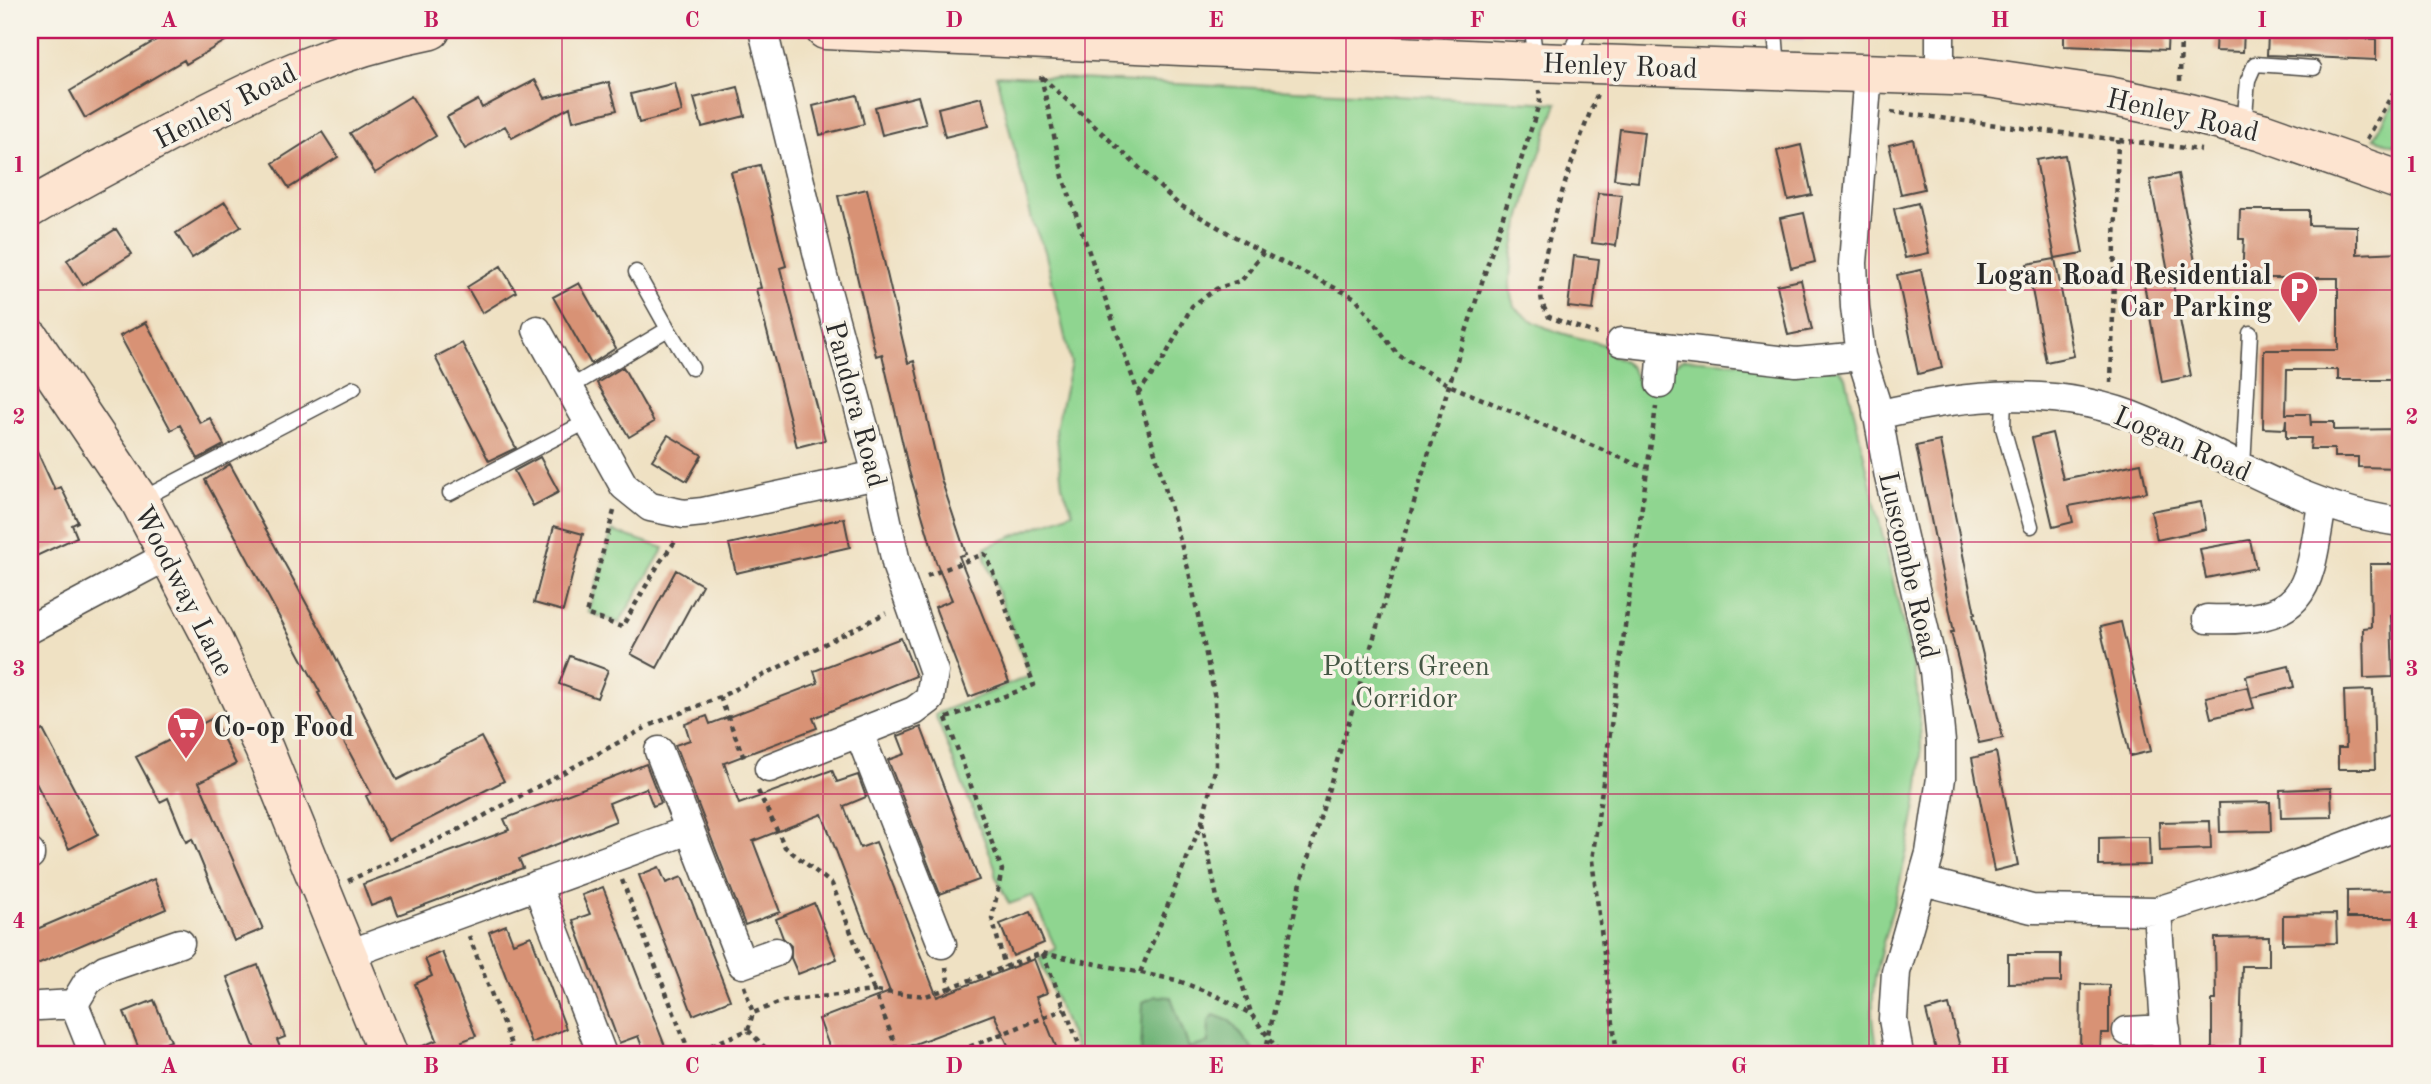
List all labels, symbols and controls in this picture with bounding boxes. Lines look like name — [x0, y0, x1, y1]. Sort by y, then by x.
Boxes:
text: A — [160, 9, 178, 32]
text: B — [423, 9, 439, 32]
text: C — [684, 9, 700, 32]
text: D — [945, 9, 963, 32]
text: E — [1208, 9, 1224, 32]
text: F — [1469, 9, 1485, 32]
text: G — [1731, 9, 1747, 32]
text: H — [1991, 9, 2009, 32]
text: I — [2257, 9, 2267, 32]
street label: Henley Road — [1542, 51, 1698, 85]
street label: Henley Road — [151, 60, 302, 155]
street label: Henley Road — [2103, 86, 2261, 148]
text: 1 — [12, 154, 26, 177]
text: 1 — [2405, 154, 2419, 177]
place label: Logan Road Residential Car Parking — [1975, 263, 2272, 323]
parking icon: Logan Road Residential Car Parking — [2278, 269, 2320, 324]
street label: Pandora Road — [818, 319, 890, 491]
street label: Logan Road — [2109, 403, 2255, 488]
text: 2 — [12, 406, 26, 429]
text: 2 — [2405, 406, 2419, 429]
street label: Luscombe Road — [1872, 469, 1942, 662]
street label: Woodway Lane — [127, 502, 237, 681]
park label: Potters Green Corridor — [1322, 654, 1490, 714]
text: 3 — [12, 658, 26, 681]
text: 3 — [2405, 658, 2419, 681]
supermarket icon: Co-op Food — [165, 705, 207, 760]
place label: Co-op Food — [213, 715, 354, 743]
text: 4 — [12, 910, 26, 933]
text: 4 — [2405, 910, 2419, 933]
text: A — [160, 1055, 178, 1078]
text: B — [423, 1055, 439, 1078]
text: C — [684, 1055, 700, 1078]
text: D — [945, 1055, 963, 1078]
text: E — [1208, 1055, 1224, 1078]
text: F — [1469, 1055, 1485, 1078]
text: G — [1731, 1055, 1747, 1078]
text: H — [1991, 1055, 2009, 1078]
text: I — [2257, 1055, 2267, 1078]

